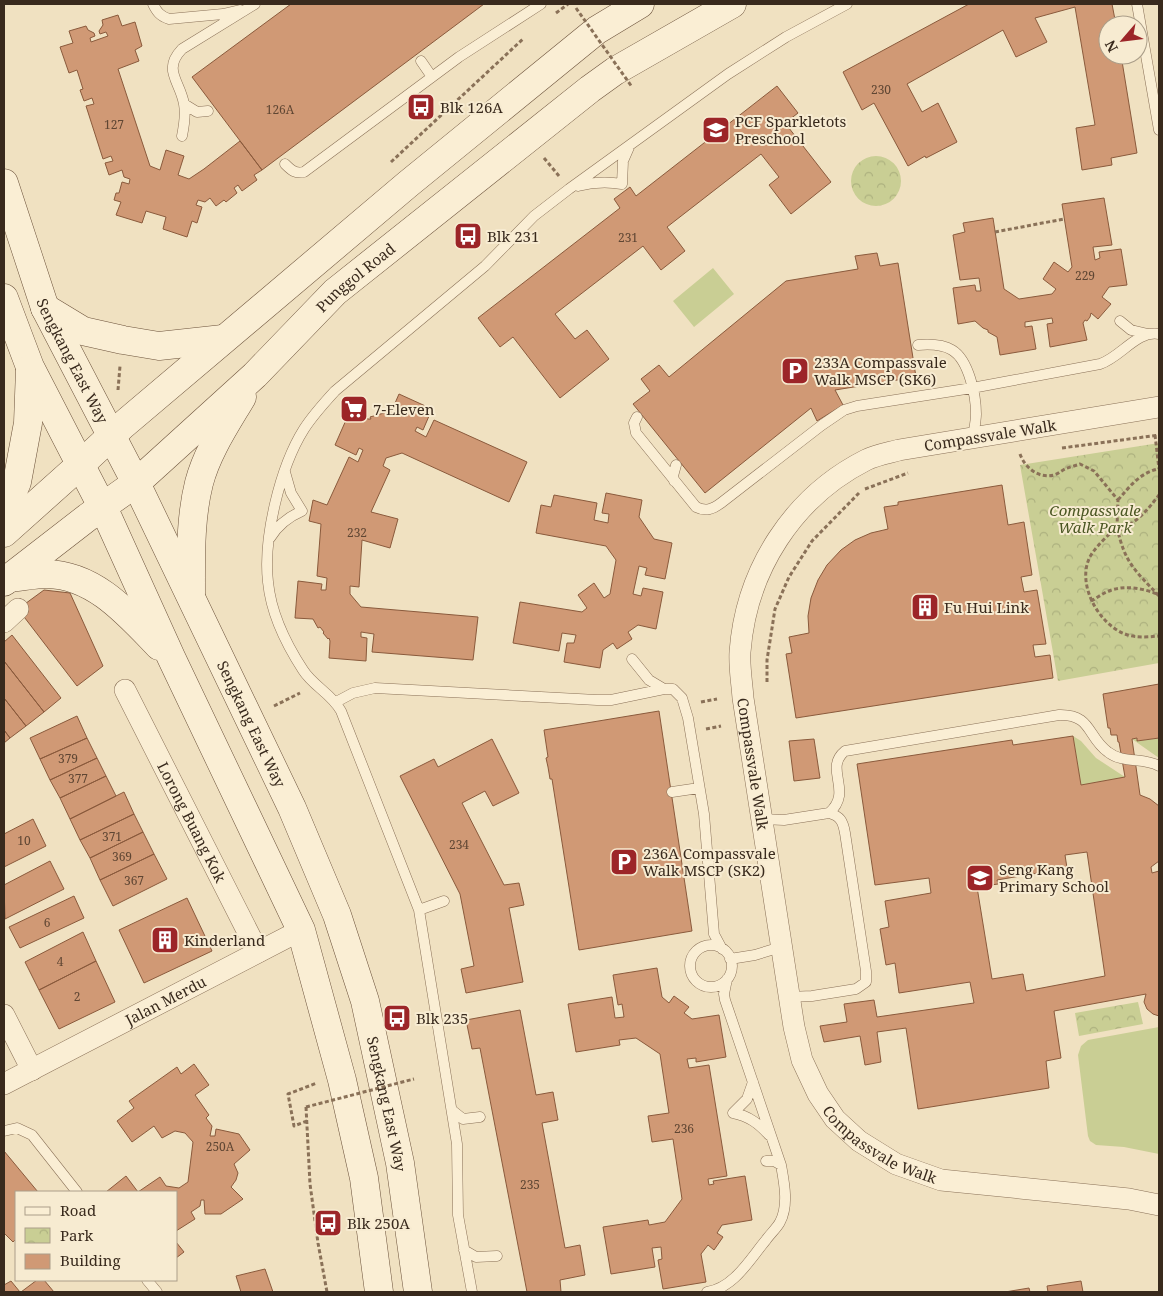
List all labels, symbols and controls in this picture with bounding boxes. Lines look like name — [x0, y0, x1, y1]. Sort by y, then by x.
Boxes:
north arrow — [1098, 15, 1148, 65]
text: N — [1100, 37, 1122, 56]
house number: 230 — [871, 81, 891, 98]
bus stop icon: Blk 126A — [406, 92, 436, 122]
place label: Blk 126A — [440, 97, 503, 117]
house number: 126A — [266, 101, 295, 118]
place label: PCF Sparkletots Preschool — [735, 111, 847, 148]
school or university icon: PCF Sparkletots Preschool — [701, 115, 731, 145]
house number: 127 — [104, 116, 124, 133]
bus stop icon: Blk 231 — [453, 221, 483, 251]
place label: Blk 231 — [487, 226, 539, 246]
house number: 231 — [618, 229, 638, 246]
street label: Punggol Road — [311, 238, 399, 316]
house number: 229 — [1075, 267, 1095, 284]
street label: Sengkang East Way — [33, 296, 113, 427]
place label: 233A Compassvale Walk MSCP (SK6) — [814, 352, 947, 389]
parking icon: 233A Compassvale Walk MSCP (SK6) — [780, 356, 810, 386]
supermarket icon: 7-Eleven — [339, 394, 369, 424]
place label: 7-Eleven — [373, 399, 435, 419]
street label: Compassvale Walk — [923, 415, 1058, 455]
park label: Compassvale Walk Park — [1049, 500, 1141, 537]
house number: 232 — [347, 524, 367, 541]
building icon: Fu Hui Link — [910, 592, 940, 622]
place label: Fu Hui Link — [944, 597, 1029, 617]
street label: Sengkang East Way — [213, 657, 291, 791]
street label: Compassvale Walk — [733, 696, 773, 832]
house number: 379 — [58, 750, 78, 767]
street label: Lorong Buang Kok — [153, 758, 231, 886]
house number: 377 — [68, 770, 88, 787]
house number: 371 — [102, 828, 122, 845]
house number: 10 — [17, 832, 31, 849]
house number: 234 — [449, 836, 469, 853]
place label: 236A Compassvale Walk MSCP (SK2) — [643, 843, 776, 880]
parking icon: 236A Compassvale Walk MSCP (SK2) — [609, 847, 639, 877]
house number: 369 — [112, 848, 132, 865]
place label: Seng Kang Primary School — [999, 859, 1109, 896]
school or university icon: Seng Kang Primary School — [965, 863, 995, 893]
house number: 367 — [124, 872, 144, 889]
house number: 6 — [44, 914, 51, 931]
building icon: Kinderland — [150, 925, 180, 955]
place label: Kinderland — [184, 930, 265, 950]
house number: 4 — [57, 953, 64, 970]
street label: Jalan Merdu — [121, 971, 210, 1030]
house number: 2 — [74, 988, 80, 1005]
bus stop icon: Blk 235 — [382, 1003, 412, 1033]
place label: Blk 235 — [416, 1008, 468, 1028]
street label: Sengkang East Way — [363, 1034, 411, 1173]
street label: Compassvale Walk — [818, 1101, 940, 1188]
house number: 236 — [674, 1120, 694, 1137]
house number: 250A — [206, 1138, 235, 1155]
house number: 235 — [520, 1176, 540, 1193]
legend — [15, 1191, 178, 1281]
text: Road — [60, 1200, 96, 1220]
bus stop icon: Blk 250A — [313, 1208, 343, 1238]
place label: Blk 250A — [347, 1213, 410, 1233]
text: Park — [60, 1225, 94, 1245]
text: Building — [60, 1250, 121, 1270]

